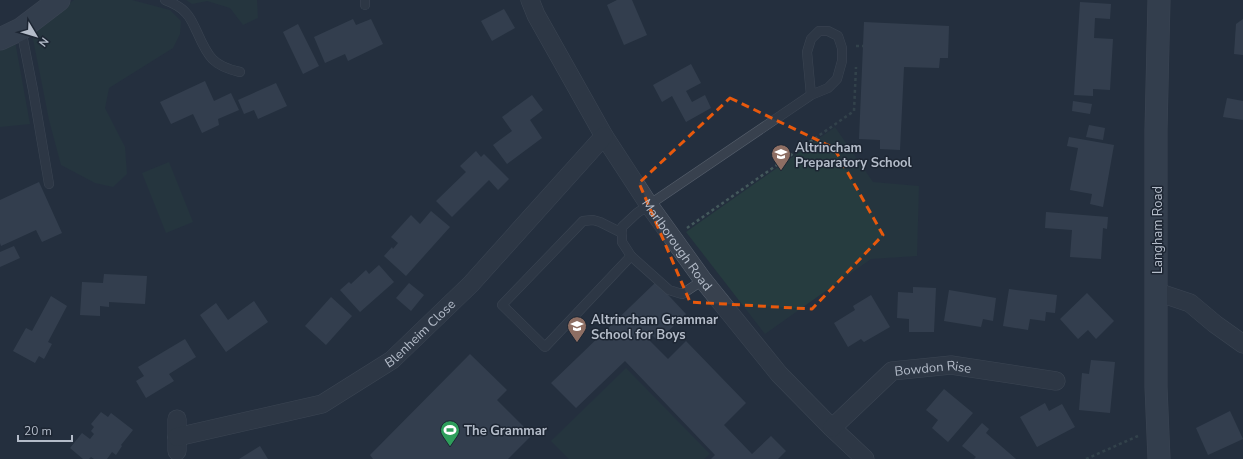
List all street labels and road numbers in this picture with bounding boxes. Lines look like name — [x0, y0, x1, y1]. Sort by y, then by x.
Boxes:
street label: Langham Road — [1149, 186, 1167, 274]
street label: Marlborough Road — [637, 196, 716, 295]
street label: Blenheim Close — [382, 296, 460, 372]
street label: Bowdon Rise — [894, 357, 973, 381]

